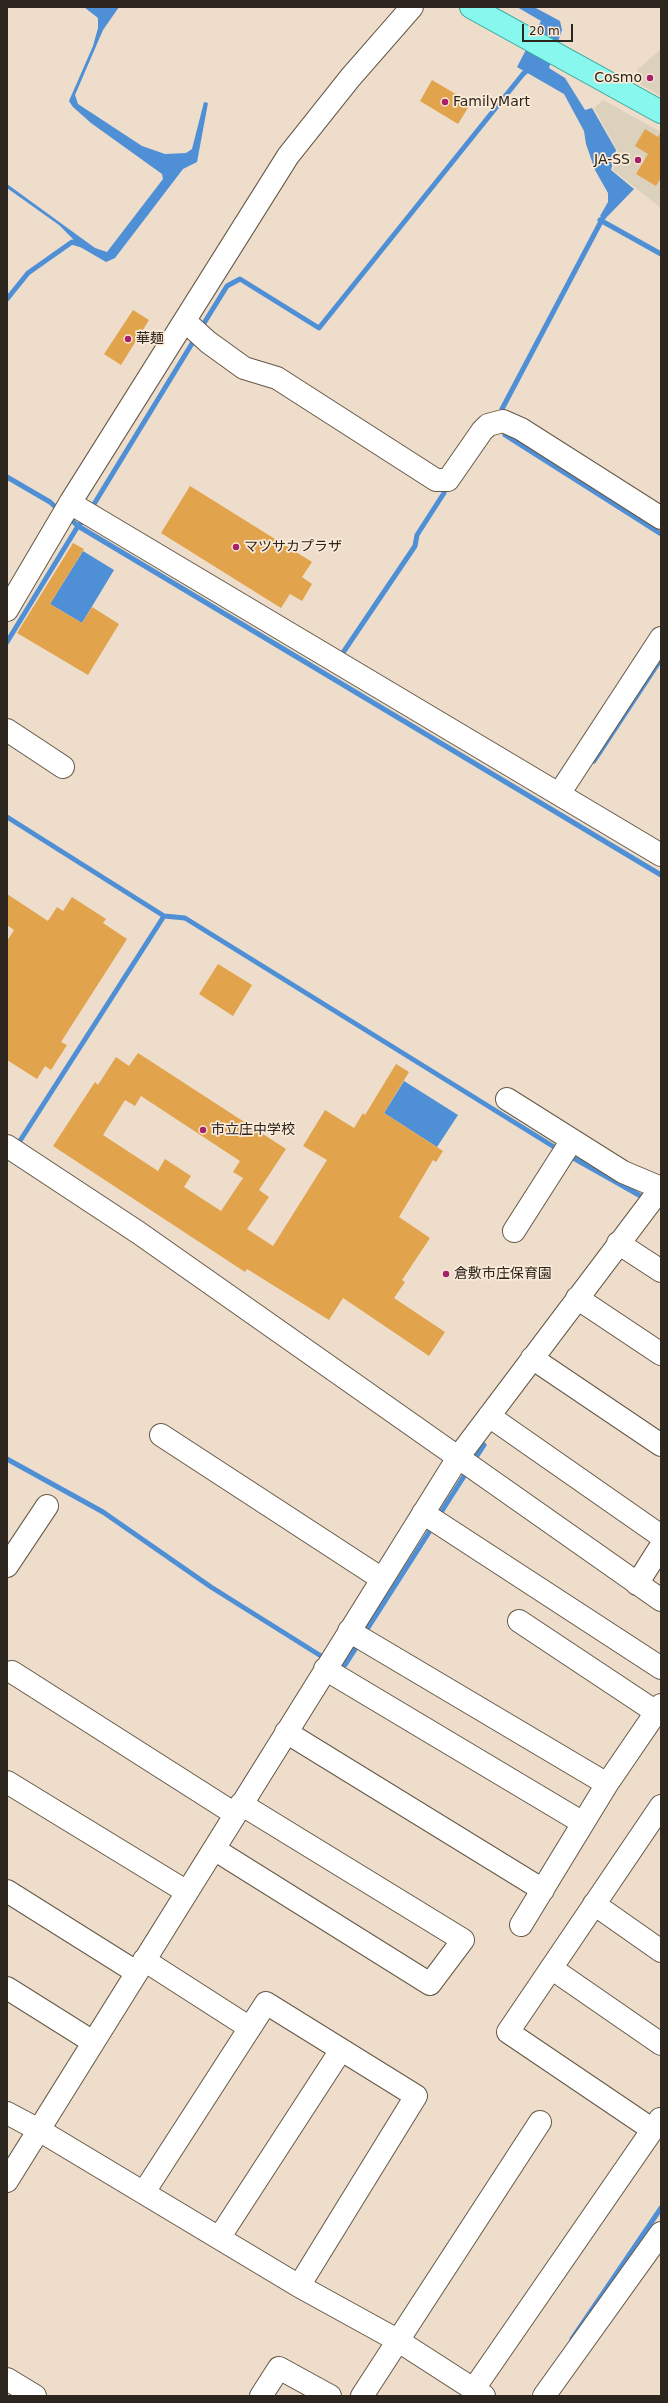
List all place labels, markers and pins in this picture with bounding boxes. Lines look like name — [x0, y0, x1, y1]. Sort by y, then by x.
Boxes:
place label: Cosmo — [594, 70, 642, 86]
marker: Cosmo — [645, 73, 655, 83]
place label: FamilyMart — [453, 94, 530, 110]
marker: FamilyMart — [440, 97, 450, 107]
place label: JA-SS — [594, 152, 630, 168]
marker: JA-SS — [633, 155, 643, 165]
place label: 華麺 — [136, 331, 164, 347]
marker: 華麺 — [123, 334, 133, 344]
place label: マツサカプラザ — [244, 539, 342, 555]
marker: マツサカプラザ — [231, 542, 241, 552]
place label: 市立庄中学校 — [211, 1122, 295, 1138]
marker: 市立庄中学校 — [198, 1125, 208, 1135]
place label: 倉敷市庄保育園 — [454, 1266, 552, 1282]
marker: 倉敷市庄保育園 — [441, 1269, 451, 1279]

